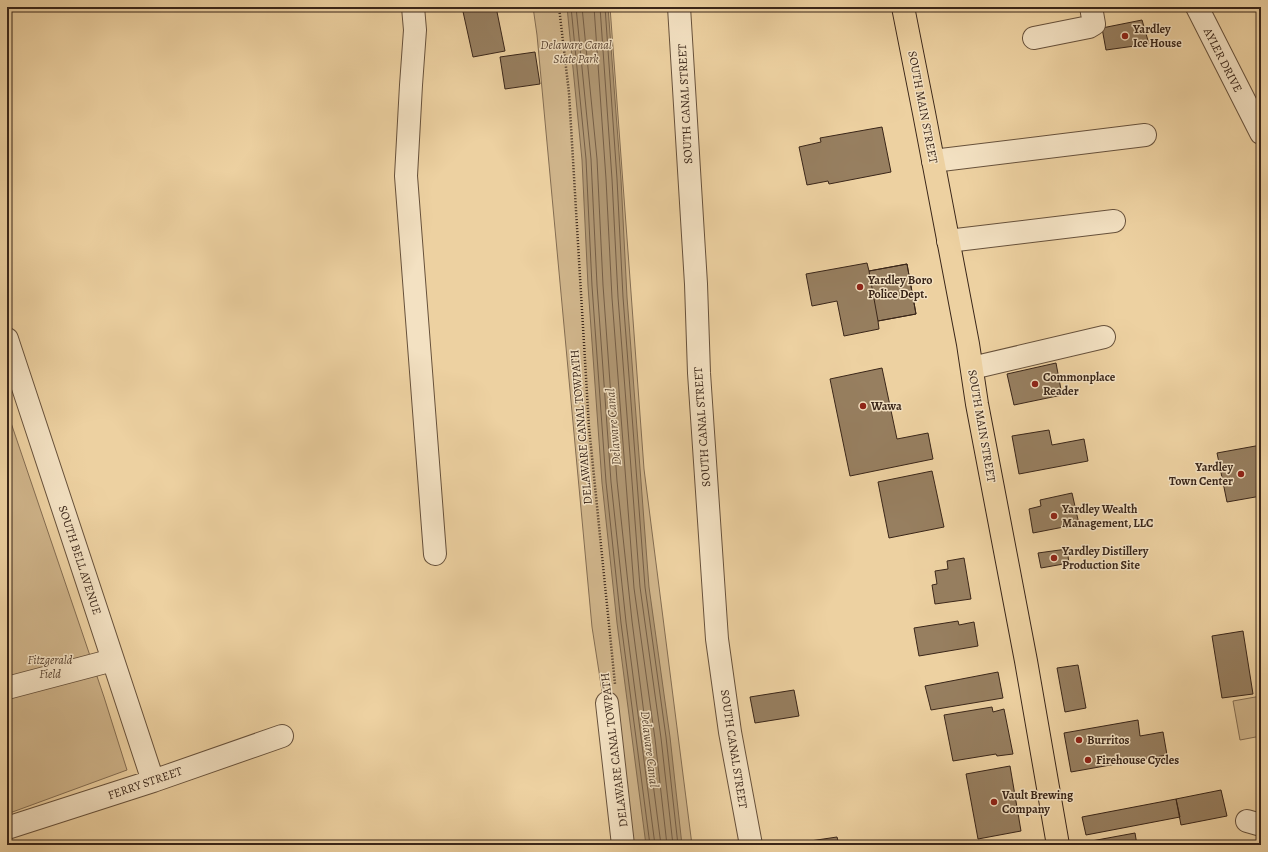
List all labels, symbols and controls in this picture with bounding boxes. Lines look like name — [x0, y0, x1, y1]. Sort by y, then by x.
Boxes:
place label: Yardley Ice House — [1132, 21, 1182, 51]
street label: AYLER DRIVE — [1199, 24, 1246, 95]
marker: Yardley Ice House — [1120, 31, 1130, 41]
park label: Delaware Canal State Park — [540, 37, 612, 67]
street label: SOUTH CANAL STREET — [674, 43, 696, 164]
street label: SOUTH MAIN STREET — [904, 49, 942, 165]
place label: Yardley Boro Police Dept. — [867, 272, 932, 302]
marker: Yardley Boro Police Dept. — [855, 282, 865, 292]
street label: DELAWARE CANAL TOWPATH — [566, 349, 596, 505]
street label: SOUTH CANAL STREET — [690, 366, 714, 488]
street label: SOUTH MAIN STREET — [964, 368, 1000, 484]
place label: Commonplace Reader — [1043, 369, 1116, 399]
marker: Commonplace Reader — [1030, 379, 1040, 389]
water label: Delaware Canal — [601, 387, 625, 466]
place label: Wawa — [870, 398, 902, 414]
marker: Wawa — [858, 401, 868, 411]
place label: Yardley Town Center — [1169, 459, 1233, 489]
marker: Yardley Town Center — [1236, 469, 1246, 479]
place label: Yardley Wealth Management, LLC — [1061, 501, 1153, 531]
street label: SOUTH BELL AVENUE — [55, 503, 105, 617]
marker: Yardley Wealth Management, LLC — [1049, 511, 1059, 521]
place label: Yardley Distillery Production Site — [1061, 543, 1149, 573]
marker: Yardley Distillery Production Site — [1049, 553, 1059, 563]
park label: Fitzgerald Field — [28, 652, 73, 682]
street label: DELAWARE CANAL TOWPATH — [597, 672, 631, 828]
street label: SOUTH CANAL STREET — [717, 688, 751, 810]
water label: Delaware Canal — [637, 710, 663, 789]
place label: Burritos — [1087, 732, 1130, 748]
marker: Burritos — [1074, 735, 1084, 745]
place label: Firehouse Cycles — [1096, 752, 1179, 768]
marker: Firehouse Cycles — [1083, 755, 1093, 765]
street label: FERRY STREET — [106, 763, 185, 803]
place label: Vault Brewing Company — [1001, 787, 1074, 817]
marker: Vault Brewing Company — [989, 797, 999, 807]

